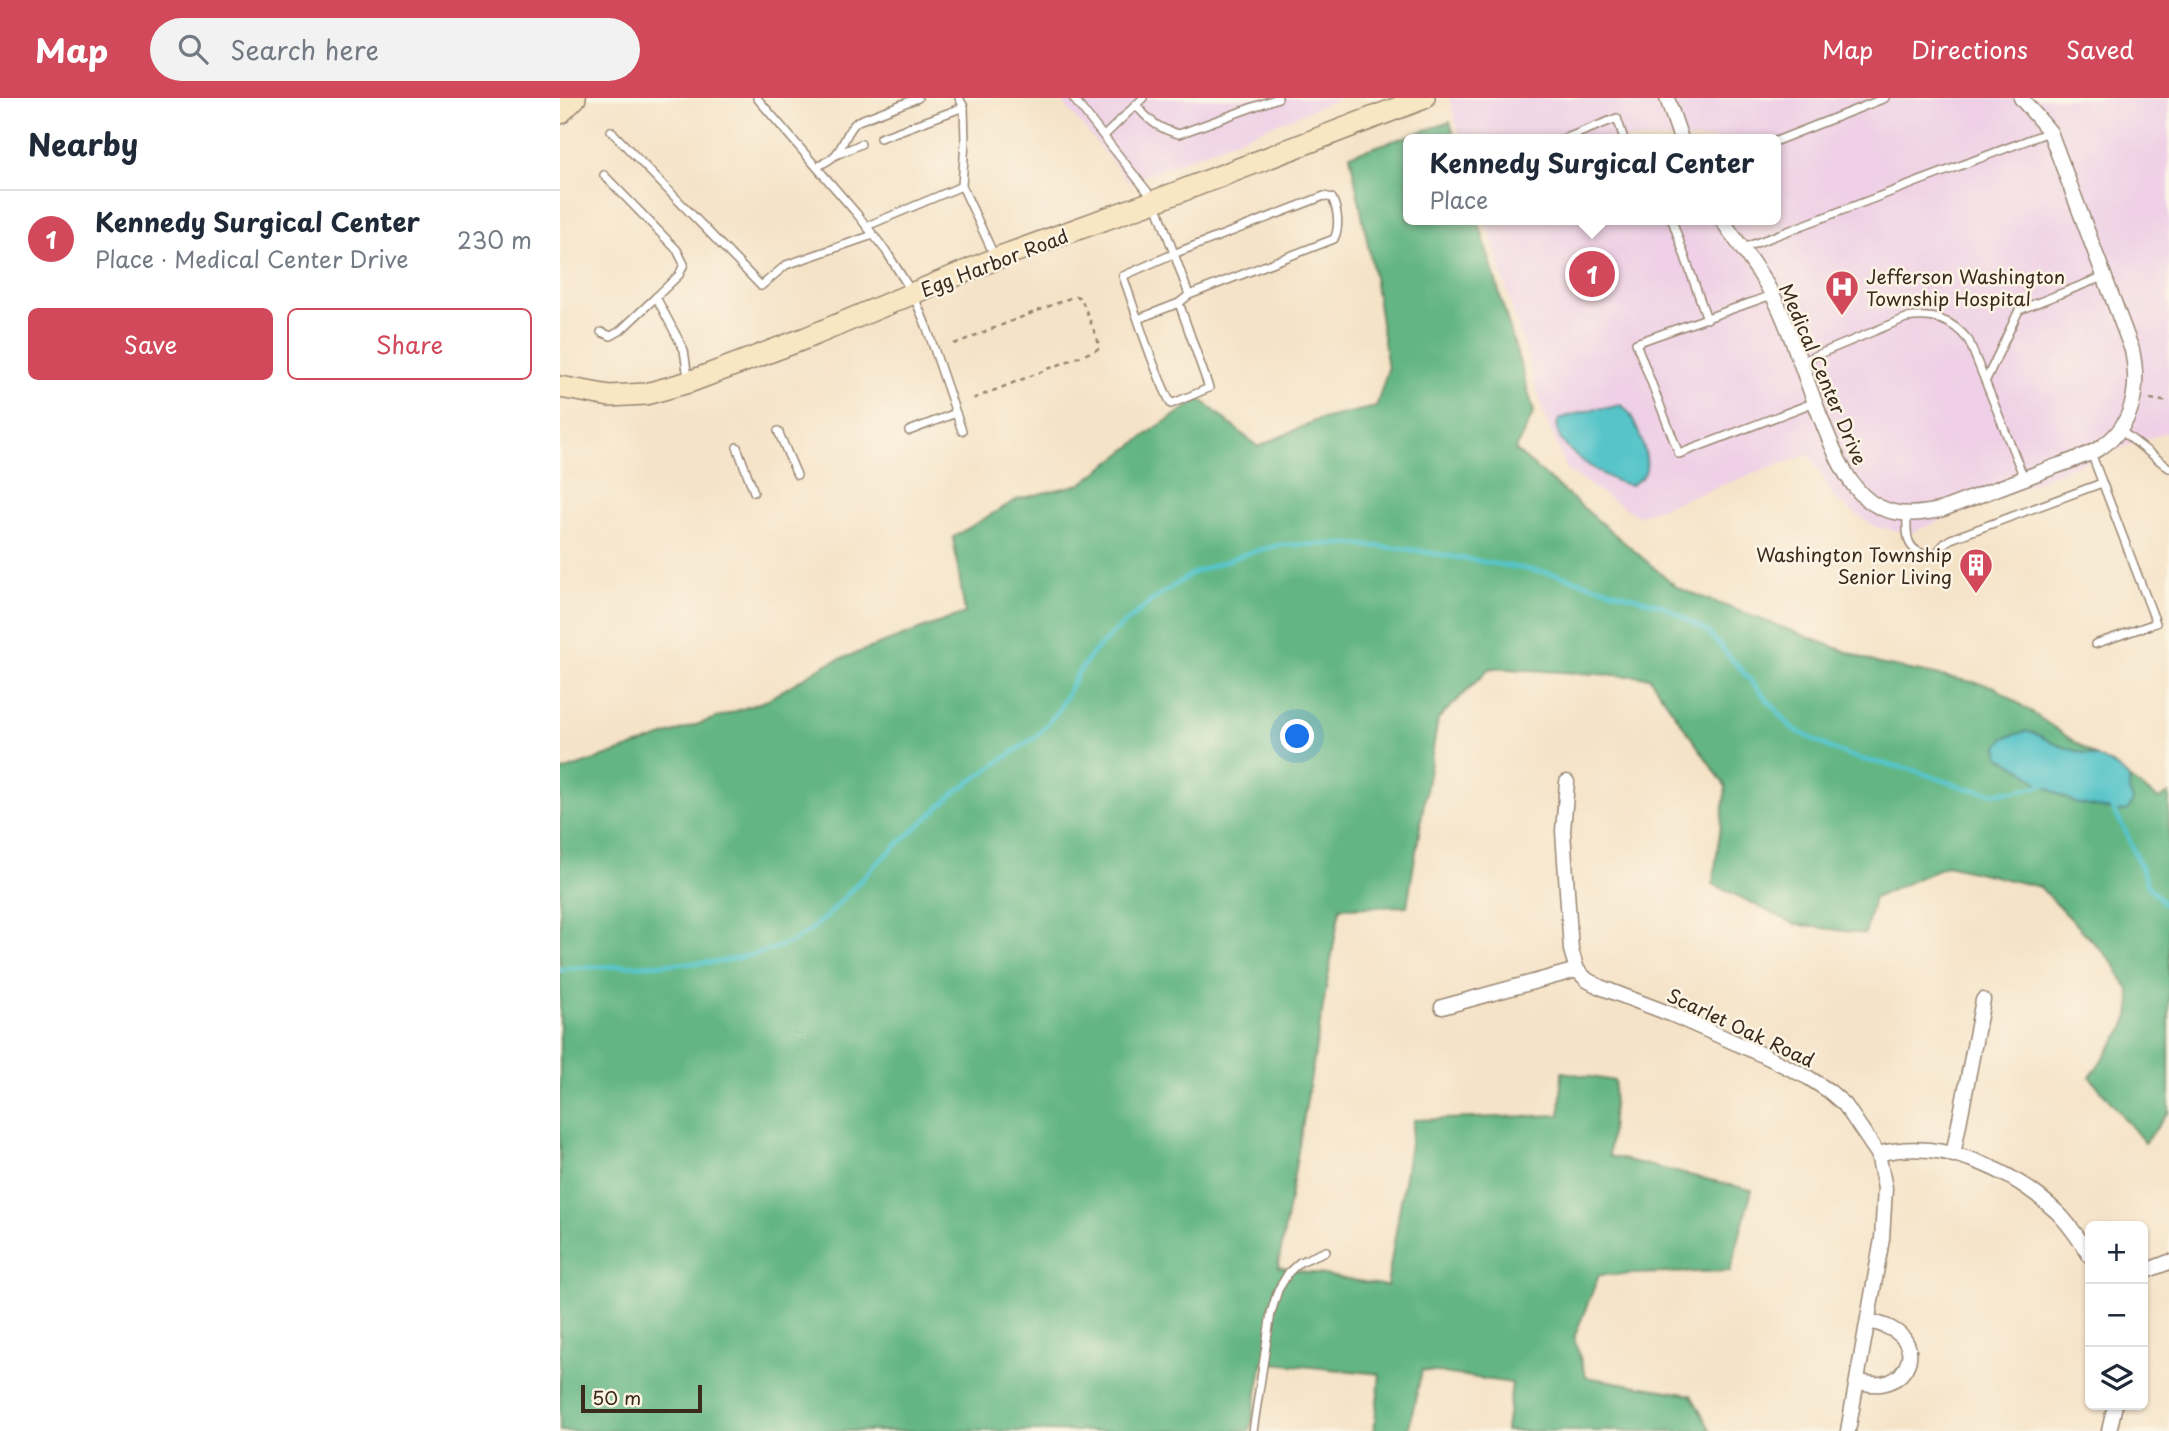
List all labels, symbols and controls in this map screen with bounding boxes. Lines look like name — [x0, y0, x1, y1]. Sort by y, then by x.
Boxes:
search box — [150, 18, 640, 81]
text: Map — [35, 24, 108, 74]
icon: search — [174, 30, 212, 68]
text: Search here — [230, 30, 379, 69]
text: Map — [1822, 31, 1873, 67]
text: Directions — [1911, 31, 2028, 67]
text: Saved — [2066, 31, 2134, 67]
text: Nearby — [28, 121, 138, 166]
popup — [1403, 134, 1781, 225]
text: Kennedy Surgical Center — [1430, 143, 1755, 182]
text: Place — [1430, 182, 1488, 217]
text: Kennedy Surgical Center — [95, 202, 420, 241]
street label: Egg Harbor Road — [916, 221, 1072, 303]
text: 1 — [46, 222, 57, 257]
text: 230 m — [457, 222, 532, 257]
text: Place · Medical Center Drive — [95, 241, 408, 276]
pin: 1 — [1569, 248, 1615, 300]
place label: Jefferson Washington Township Hospital — [1866, 262, 2065, 312]
hospital icon: Jefferson Washington Township Hospital — [1823, 268, 1861, 317]
street label: Medical Center Drive — [1773, 279, 1875, 469]
button: Save — [28, 308, 273, 380]
button: Share — [287, 308, 532, 380]
place label: Washington Township Senior Living — [1756, 540, 1952, 590]
building icon: Washington Township Senior Living — [1957, 546, 1995, 595]
your location — [1280, 719, 1314, 753]
street label: Scarlet Oak Road — [1663, 981, 1819, 1073]
map controls — [2085, 1221, 2148, 1410]
button: + — [2085, 1221, 2148, 1284]
button: − — [2085, 1284, 2148, 1347]
button: layers — [2085, 1347, 2148, 1410]
scale bar — [581, 1382, 702, 1414]
text: 50 m — [592, 1383, 641, 1411]

